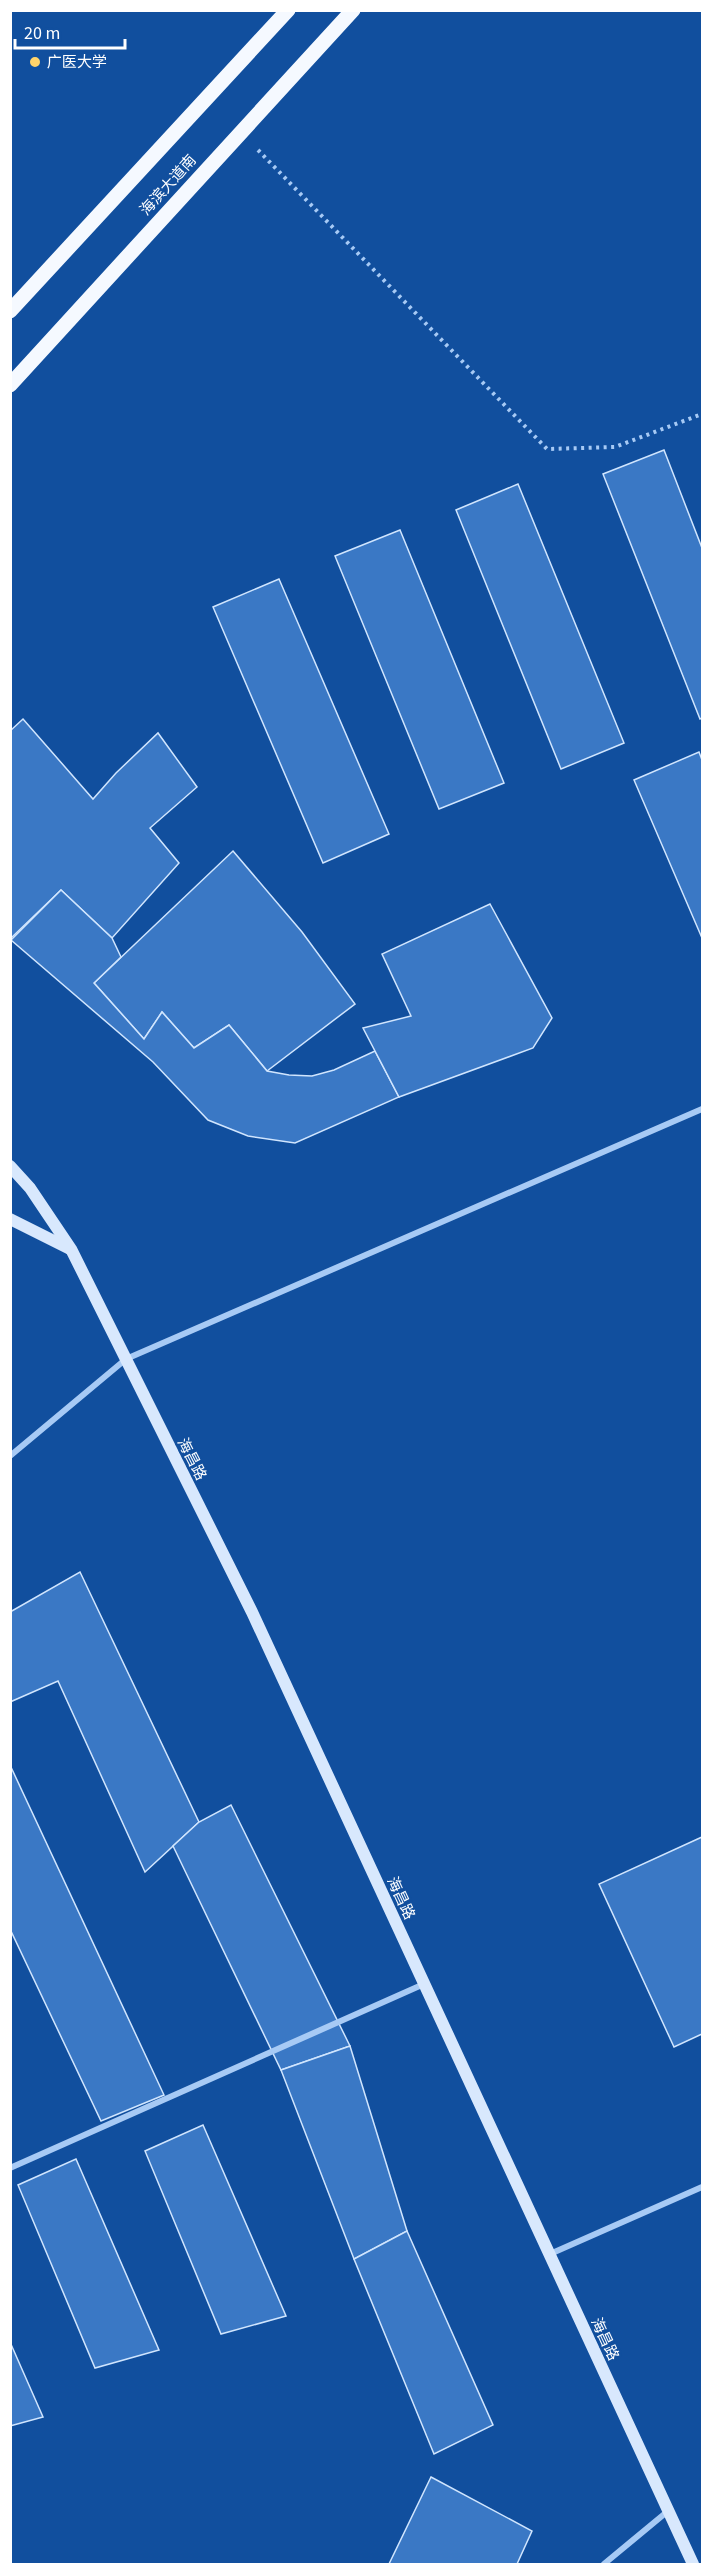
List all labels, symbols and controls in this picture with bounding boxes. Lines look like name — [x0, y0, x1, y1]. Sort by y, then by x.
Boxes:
scale bar — [15, 12, 124, 50]
text: 20 m — [24, 21, 60, 46]
place label: 广医大学 — [47, 52, 107, 73]
marker: 广医大学 — [28, 55, 42, 69]
street label: 海滨大道南 — [135, 150, 201, 220]
street label: 海昌路 — [172, 1434, 211, 1484]
street label: 海昌路 — [382, 1873, 420, 1923]
street label: 海昌路 — [586, 2314, 624, 2364]

